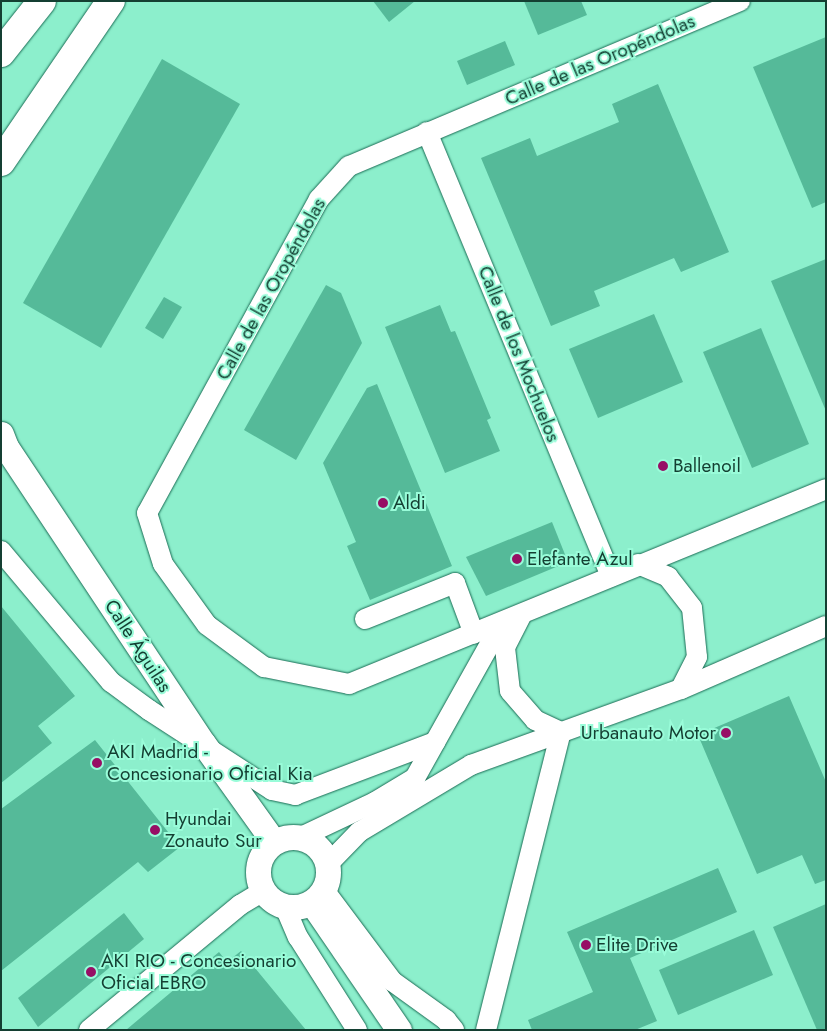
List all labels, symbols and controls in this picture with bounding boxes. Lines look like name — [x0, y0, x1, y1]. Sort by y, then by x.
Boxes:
street label: Calle de las Oropéndolas — [502, 10, 698, 110]
street label: Calle de las Oropéndolas — [212, 194, 330, 384]
street label: Calle de los Mochuelos — [473, 263, 565, 445]
place label: Ballenoil — [673, 455, 741, 477]
marker: Ballenoil — [657, 460, 669, 472]
place label: Aldi — [393, 492, 426, 514]
marker: Aldi — [377, 497, 389, 509]
place label: Elefante Azul — [527, 548, 633, 570]
marker: Elefante Azul — [511, 553, 523, 565]
street label: Calle Águilas — [100, 595, 176, 697]
place label: Urbanauto Motor — [581, 722, 716, 744]
marker: Urbanauto Motor — [720, 727, 732, 739]
place label: AKI Madrid - Concesionario Oficial Kia — [107, 741, 312, 785]
marker: AKI Madrid - Concesionario Oficial Kia — [91, 757, 103, 769]
place label: Hyundai Zonauto Sur — [165, 808, 262, 852]
marker: Hyundai Zonauto Sur — [149, 824, 161, 836]
place label: Elite Drive — [596, 934, 678, 956]
marker: Elite Drive — [580, 939, 592, 951]
place label: AKI RIO - Concesionario Oficial EBRO — [101, 950, 296, 994]
marker: AKI RIO - Concesionario Oficial EBRO — [85, 966, 97, 978]

